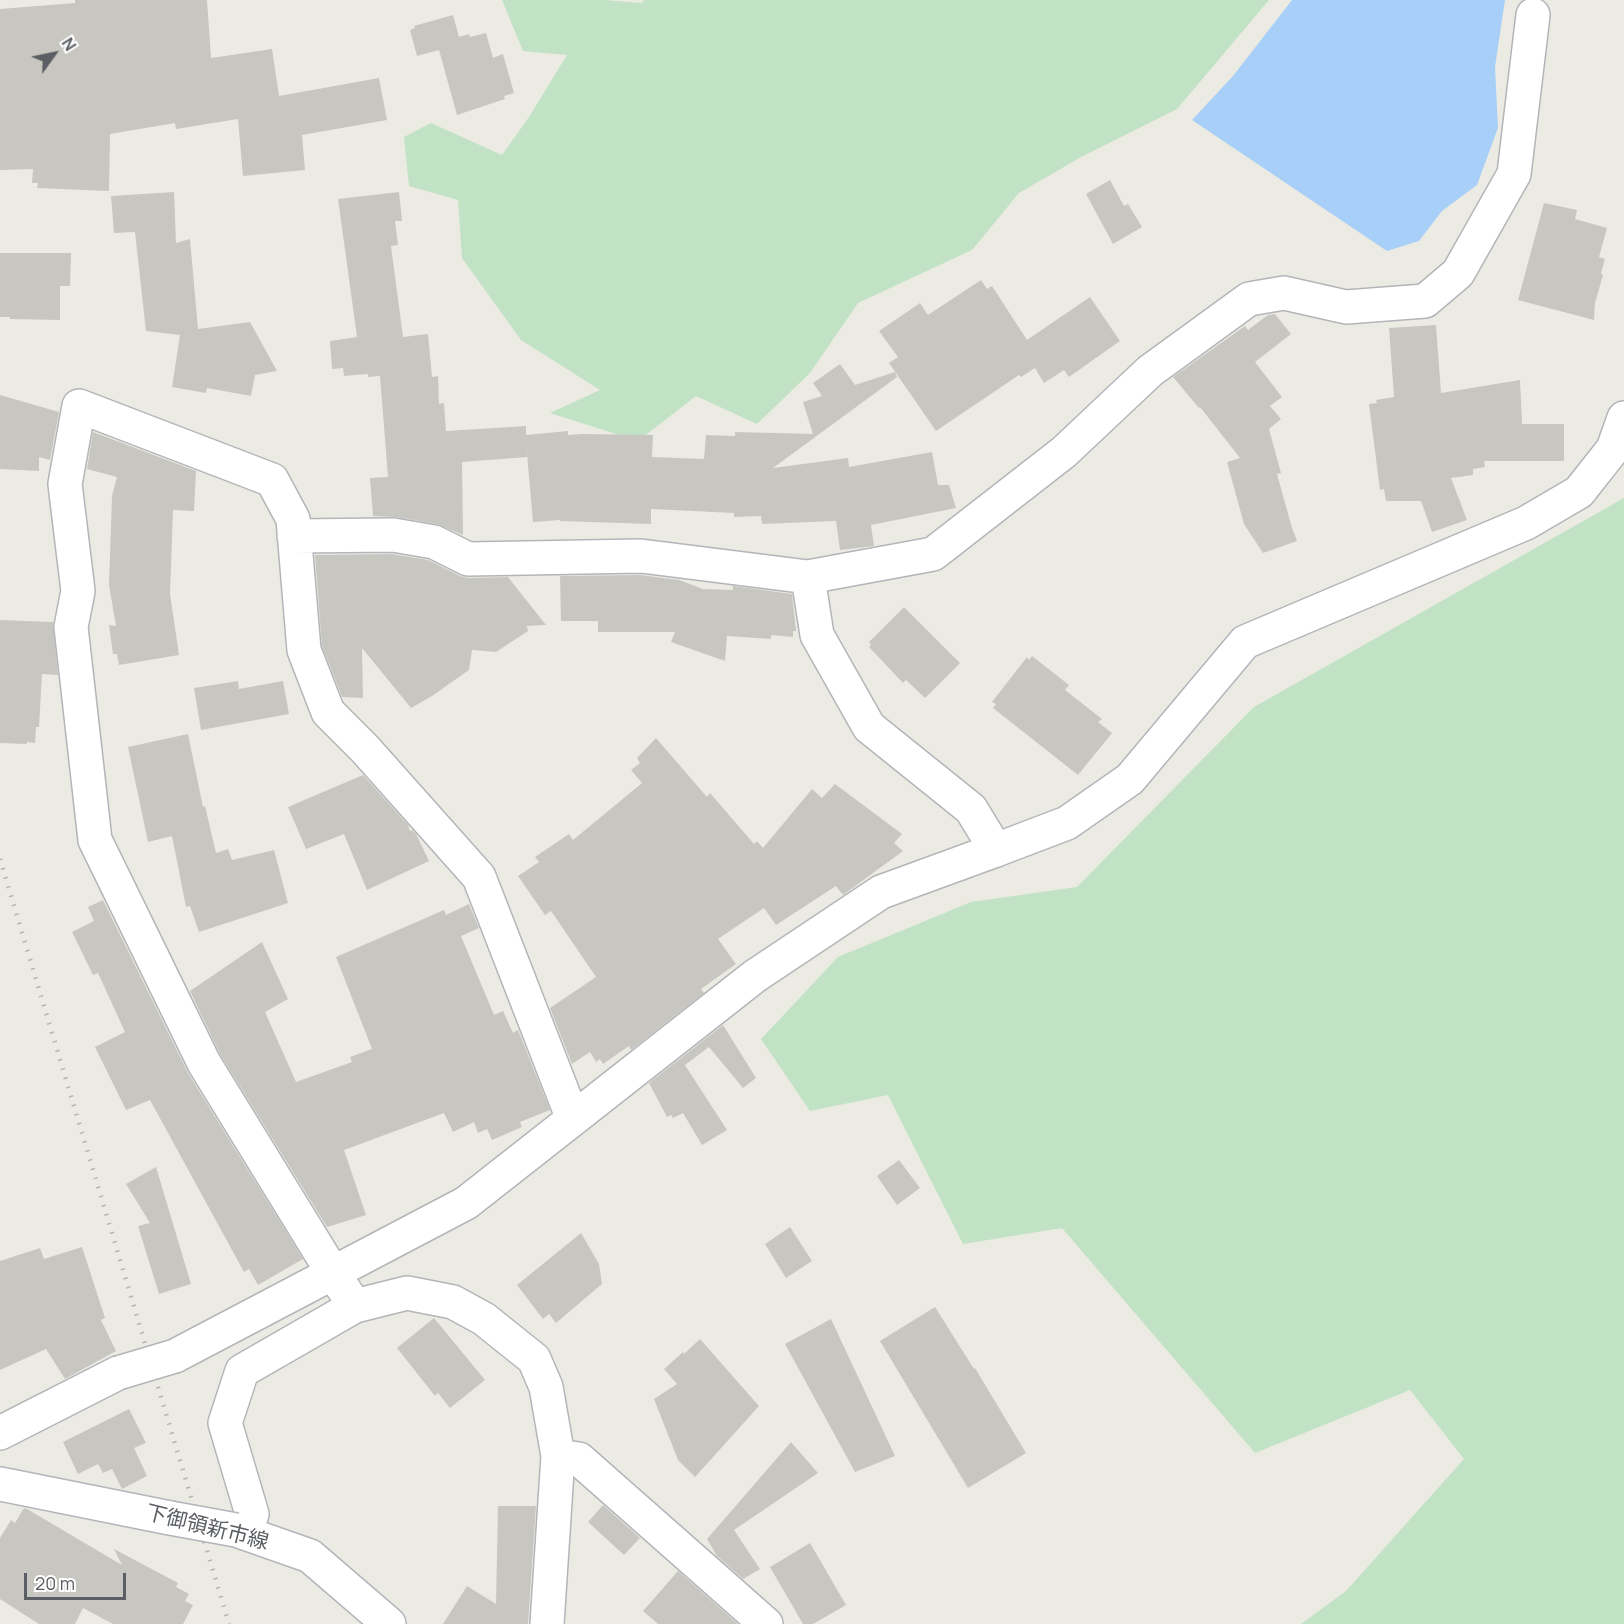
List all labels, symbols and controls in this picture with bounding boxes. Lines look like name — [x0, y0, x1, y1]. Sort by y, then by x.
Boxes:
north arrow — [24, 24, 84, 84]
text: N — [57, 33, 81, 55]
street label: 下御領新市線 — [143, 1501, 271, 1555]
scale bar — [27, 1561, 129, 1599]
text: 20 m — [35, 1571, 75, 1595]

